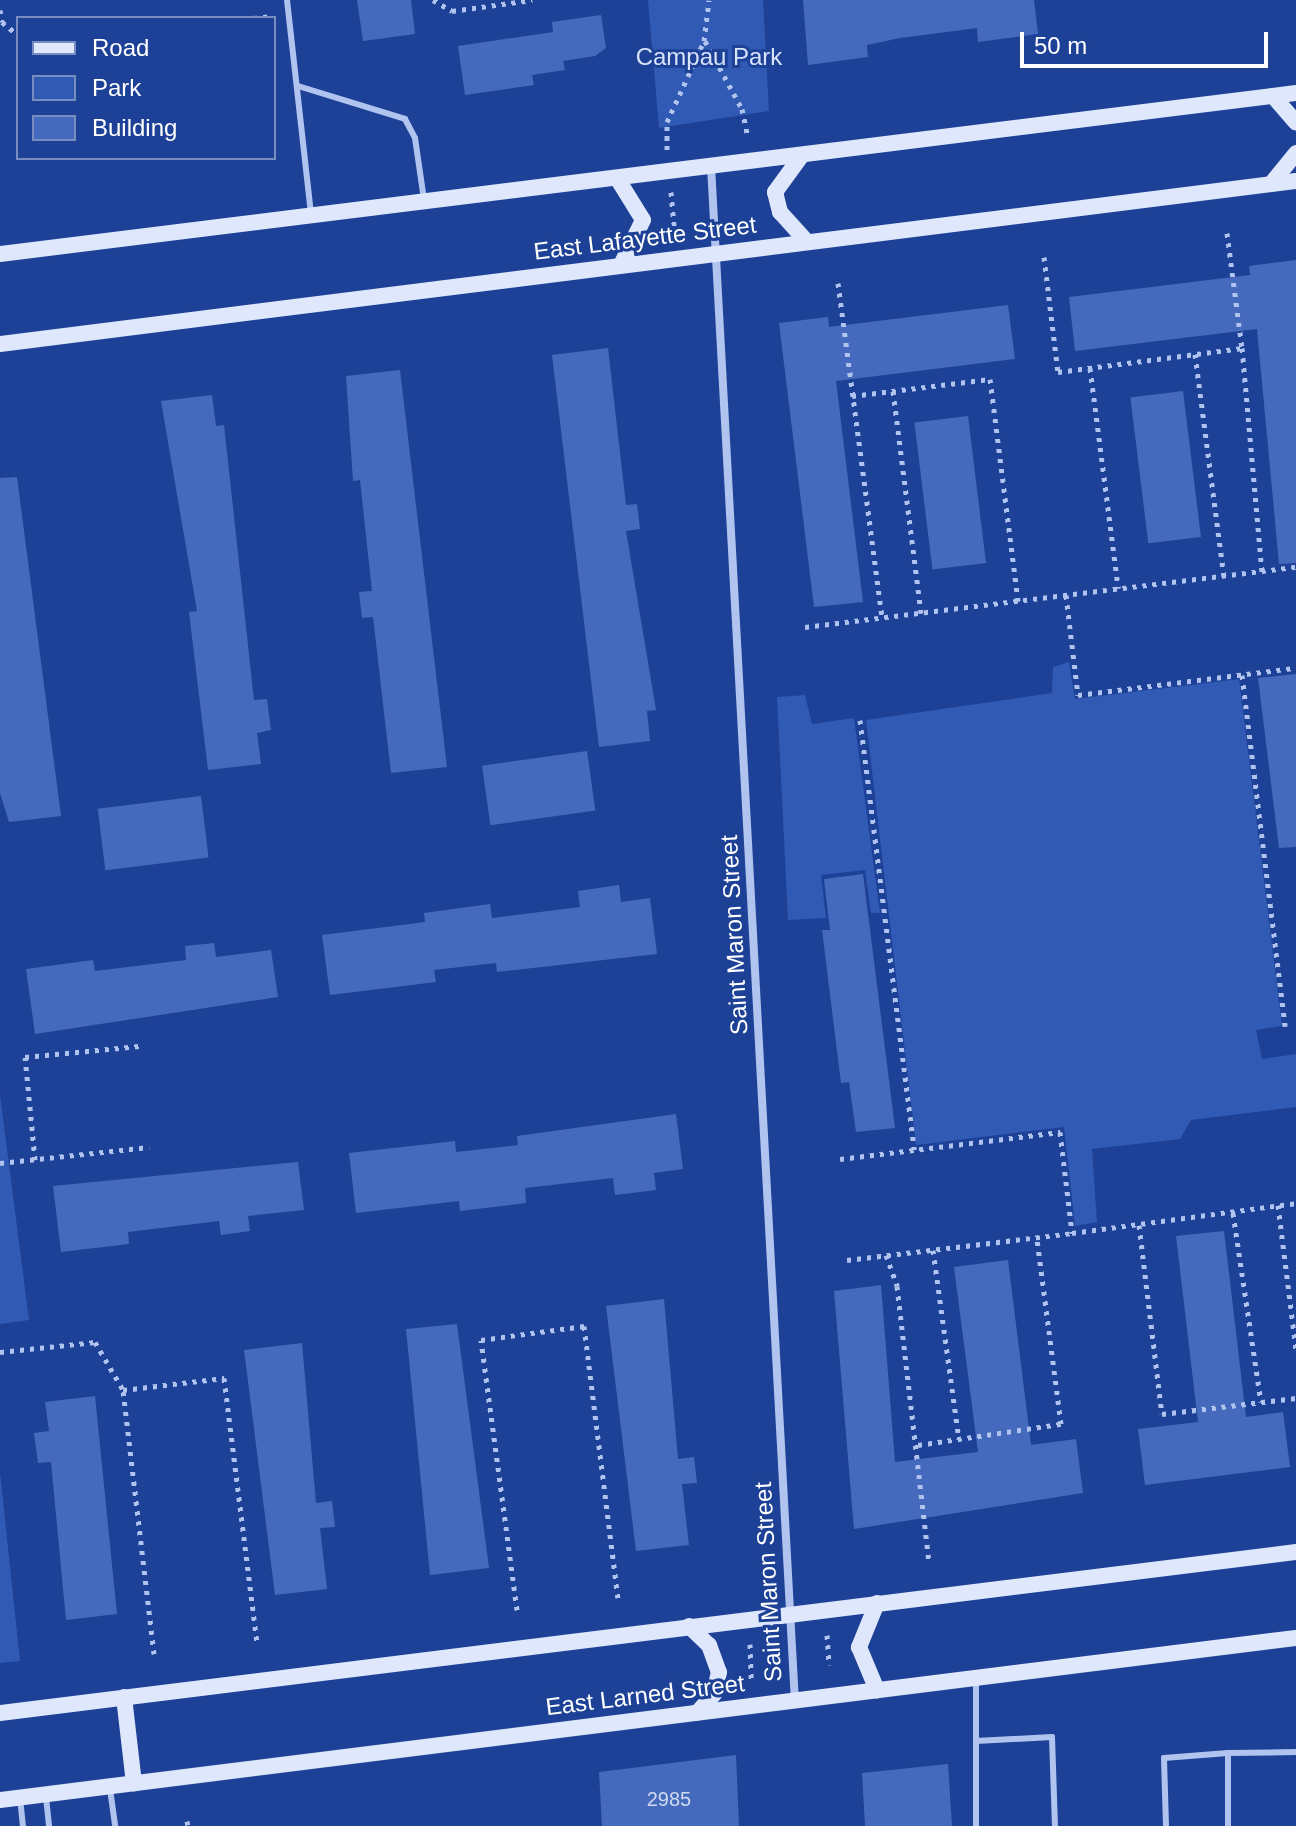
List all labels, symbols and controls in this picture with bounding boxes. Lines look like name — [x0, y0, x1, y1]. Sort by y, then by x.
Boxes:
legend — [16, 16, 276, 160]
scale bar — [1024, 16, 1272, 66]
text: 50 m — [1034, 32, 1087, 59]
text: Road — [92, 34, 149, 61]
park label: Campau Park — [636, 43, 782, 71]
text: Park — [92, 74, 141, 101]
text: Building — [92, 114, 177, 141]
street label: East Lafayette Street — [532, 210, 758, 266]
street label: Saint Maron Street — [714, 834, 754, 1036]
street label: Saint Maron Street — [748, 1481, 788, 1683]
street label: East Larned Street — [544, 1669, 746, 1721]
house number: 2985 — [647, 1787, 691, 1811]

